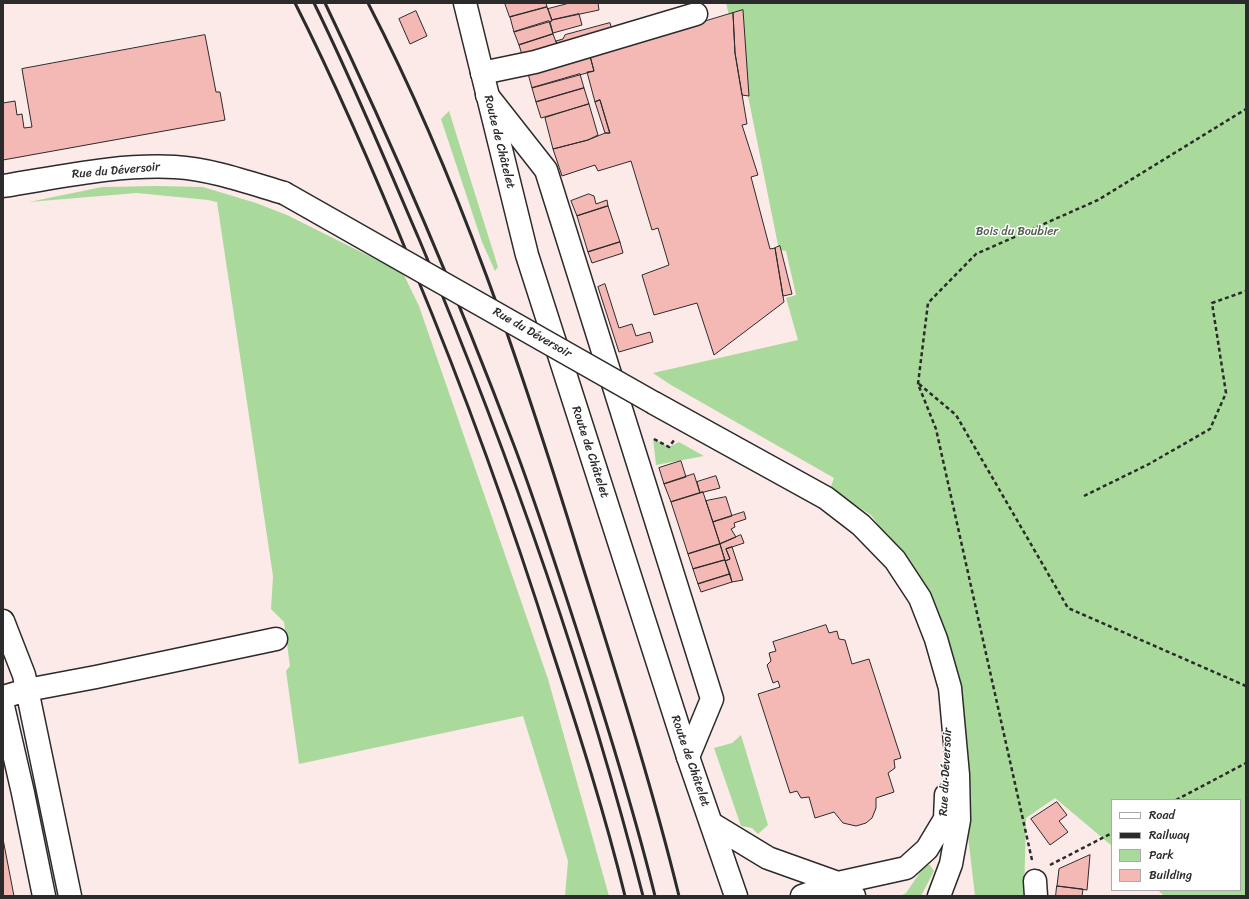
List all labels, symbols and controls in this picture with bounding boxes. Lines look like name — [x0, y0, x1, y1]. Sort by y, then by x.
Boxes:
street label: Route de Châtelet — [480, 94, 518, 190]
street label: Rue du Déversoir — [71, 160, 161, 182]
park label: Bois du Boubier — [976, 225, 1058, 239]
street label: Rue du Déversoir — [490, 305, 574, 361]
street label: Route de Châtelet — [568, 404, 612, 500]
street label: Route de Châtelet — [668, 713, 712, 809]
street label: Rue du Déversoir — [937, 728, 955, 816]
legend — [1111, 799, 1241, 891]
text: Road — [1149, 804, 1175, 826]
text: Railway — [1149, 824, 1190, 846]
text: Park — [1149, 844, 1174, 866]
text: Building — [1149, 864, 1192, 886]

